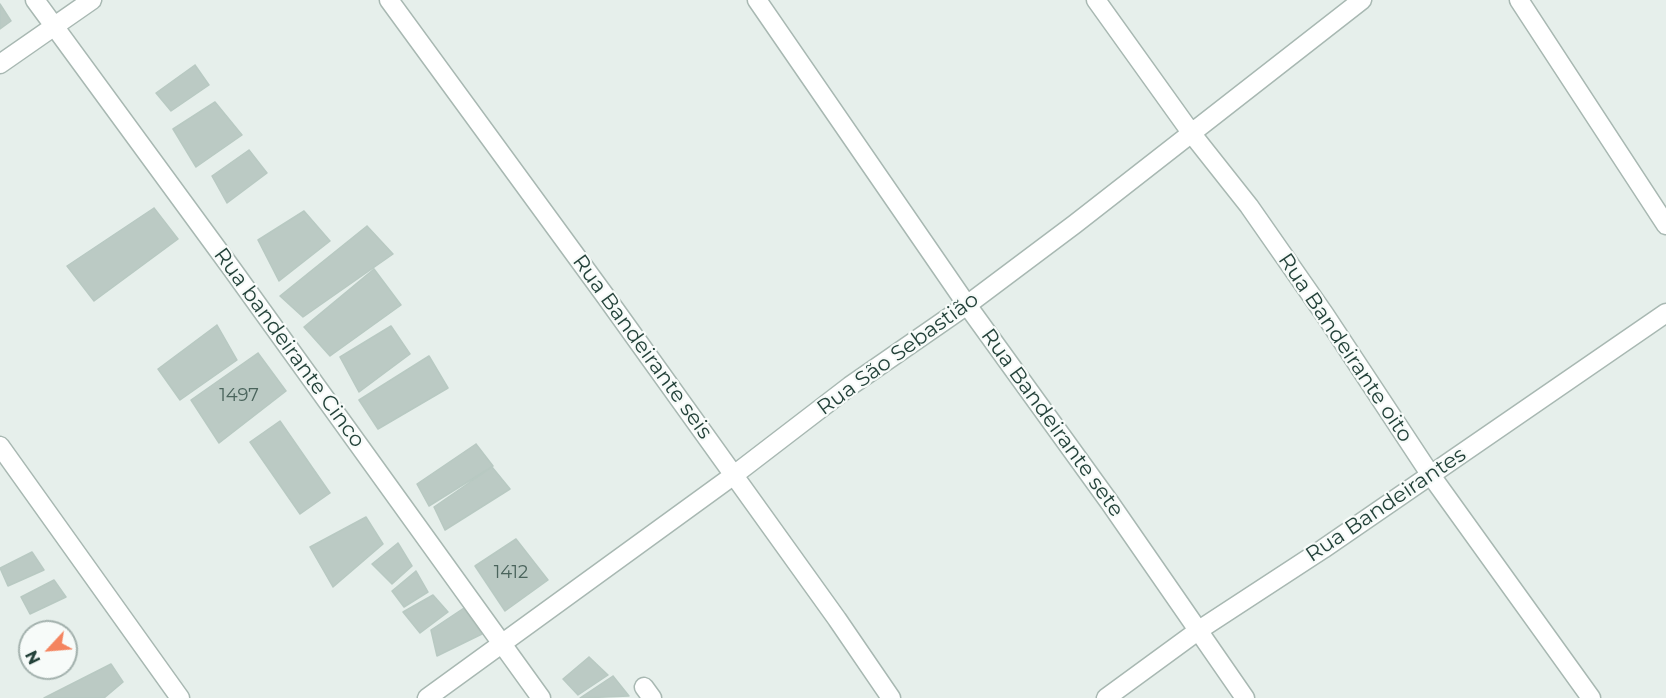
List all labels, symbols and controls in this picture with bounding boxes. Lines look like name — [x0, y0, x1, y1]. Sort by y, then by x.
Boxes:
street label: Rua bandeirante Cinco — [208, 243, 370, 453]
street label: Rua Bandeirante oito — [1272, 249, 1418, 447]
street label: Rua Bandeirante seis — [567, 250, 717, 444]
street label: Rua São Sebastião — [812, 287, 984, 421]
street label: Rua Bandeirante sete — [975, 324, 1129, 522]
house number: 1497 — [219, 385, 259, 407]
street label: Rua Bandeirantes — [1301, 442, 1471, 568]
house number: 1412 — [494, 562, 528, 584]
north arrow — [18, 620, 78, 680]
text: N — [22, 647, 45, 667]

